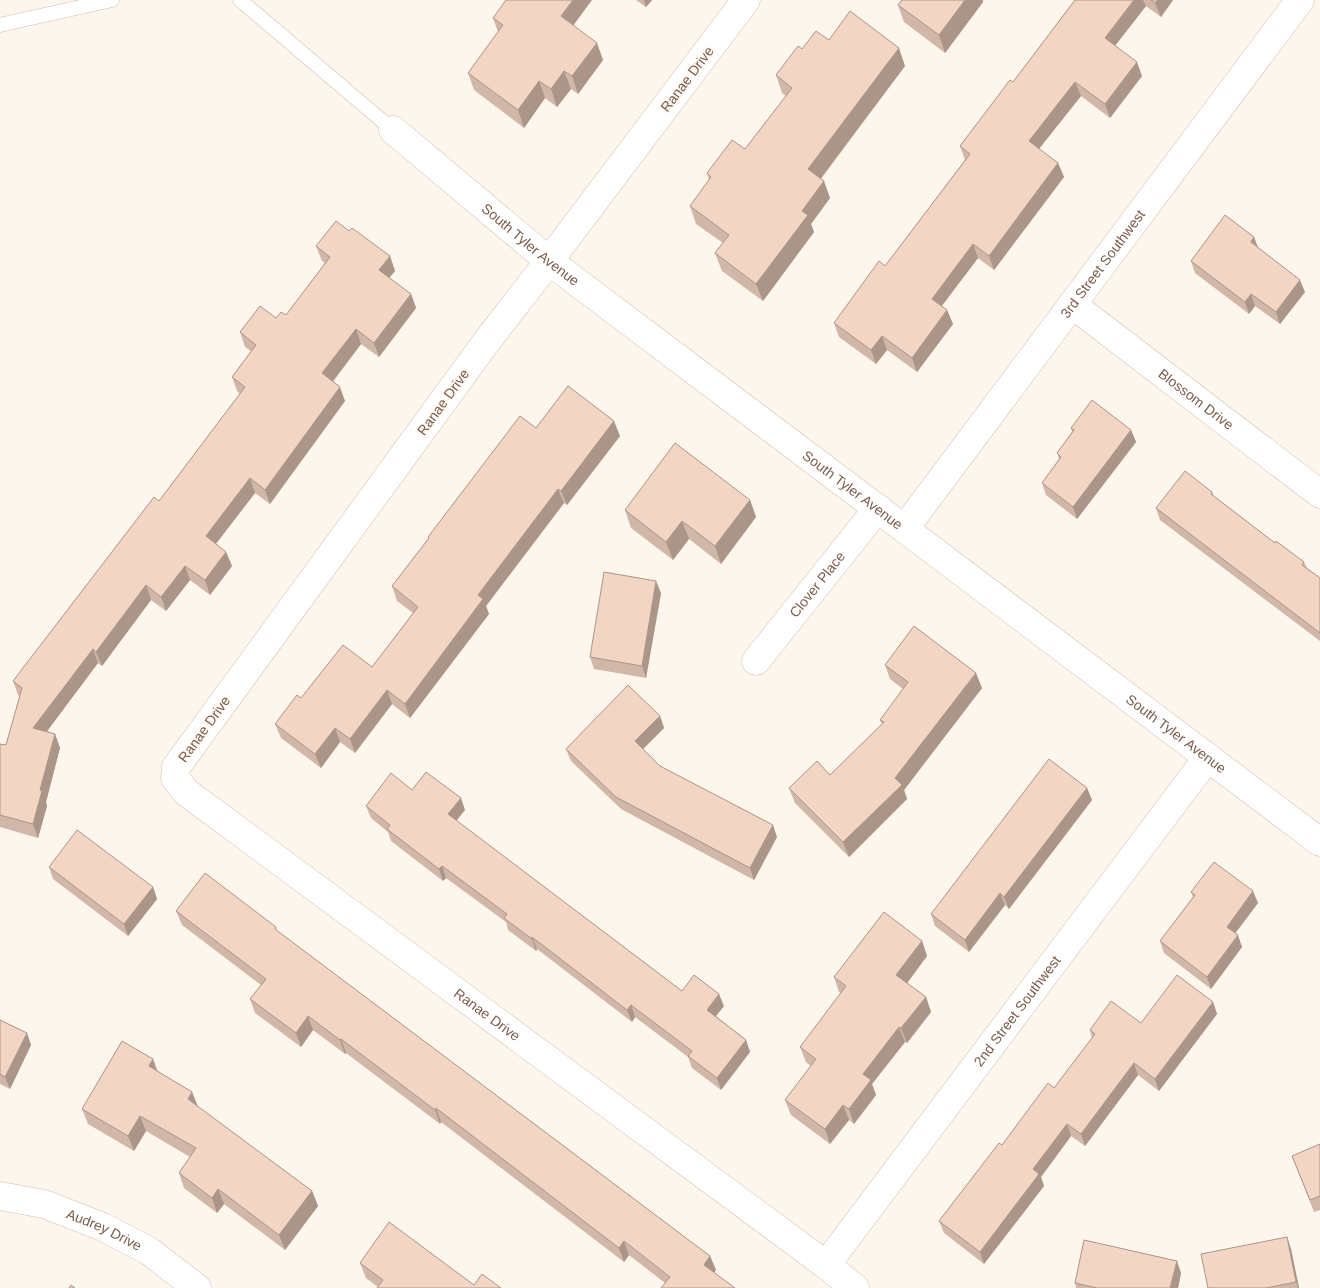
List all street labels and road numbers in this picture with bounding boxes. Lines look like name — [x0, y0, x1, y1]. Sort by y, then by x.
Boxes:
street label: Ranae Drive — [657, 43, 717, 115]
street label: South Tyler Avenue — [479, 200, 583, 289]
street label: 3rd Street Southwest — [1057, 206, 1148, 321]
street label: Blossom Drive — [1155, 365, 1237, 433]
street label: Ranae Drive — [414, 366, 472, 438]
street label: South Tyler Avenue — [800, 447, 906, 533]
street label: Clover Place — [786, 548, 848, 620]
street label: South Tyler Avenue — [1123, 691, 1229, 777]
street label: Ranae Drive — [175, 693, 233, 765]
street label: 2nd Street Southwest — [970, 952, 1064, 1069]
street label: Ranae Drive — [451, 985, 523, 1044]
street label: Audrey Drive — [64, 1206, 145, 1254]

